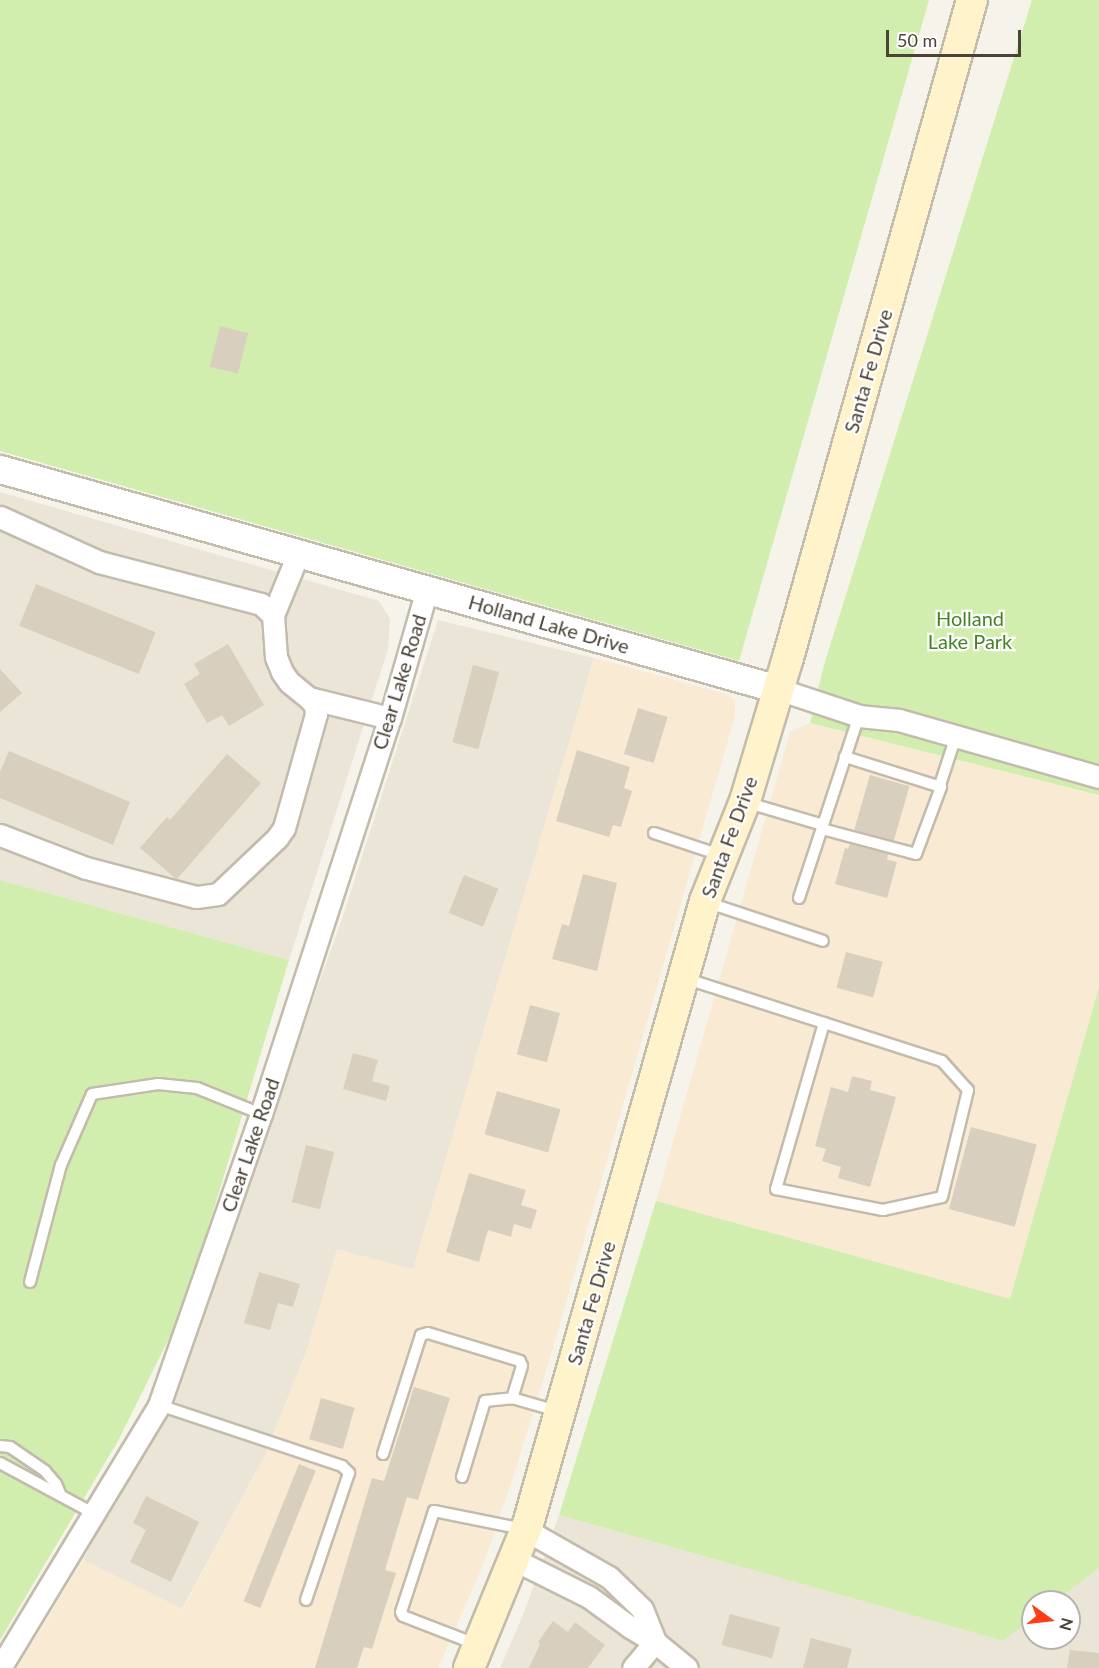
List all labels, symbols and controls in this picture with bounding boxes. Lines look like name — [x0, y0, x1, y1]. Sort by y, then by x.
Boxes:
scale bar — [889, 18, 1024, 56]
text: 50 m — [897, 29, 937, 51]
street label: Santa Fe Drive — [839, 306, 897, 436]
street label: Holland Lake Drive — [466, 590, 632, 658]
park label: Holland Lake Park — [928, 607, 1012, 654]
street label: Clear Lake Road — [367, 611, 431, 753]
street label: Santa Fe Drive — [696, 773, 762, 901]
street label: Clear Lake Road — [216, 1075, 284, 1215]
street label: Santa Fe Drive — [562, 1238, 620, 1368]
north arrow — [1021, 1590, 1081, 1650]
text: N — [1056, 1616, 1078, 1633]

